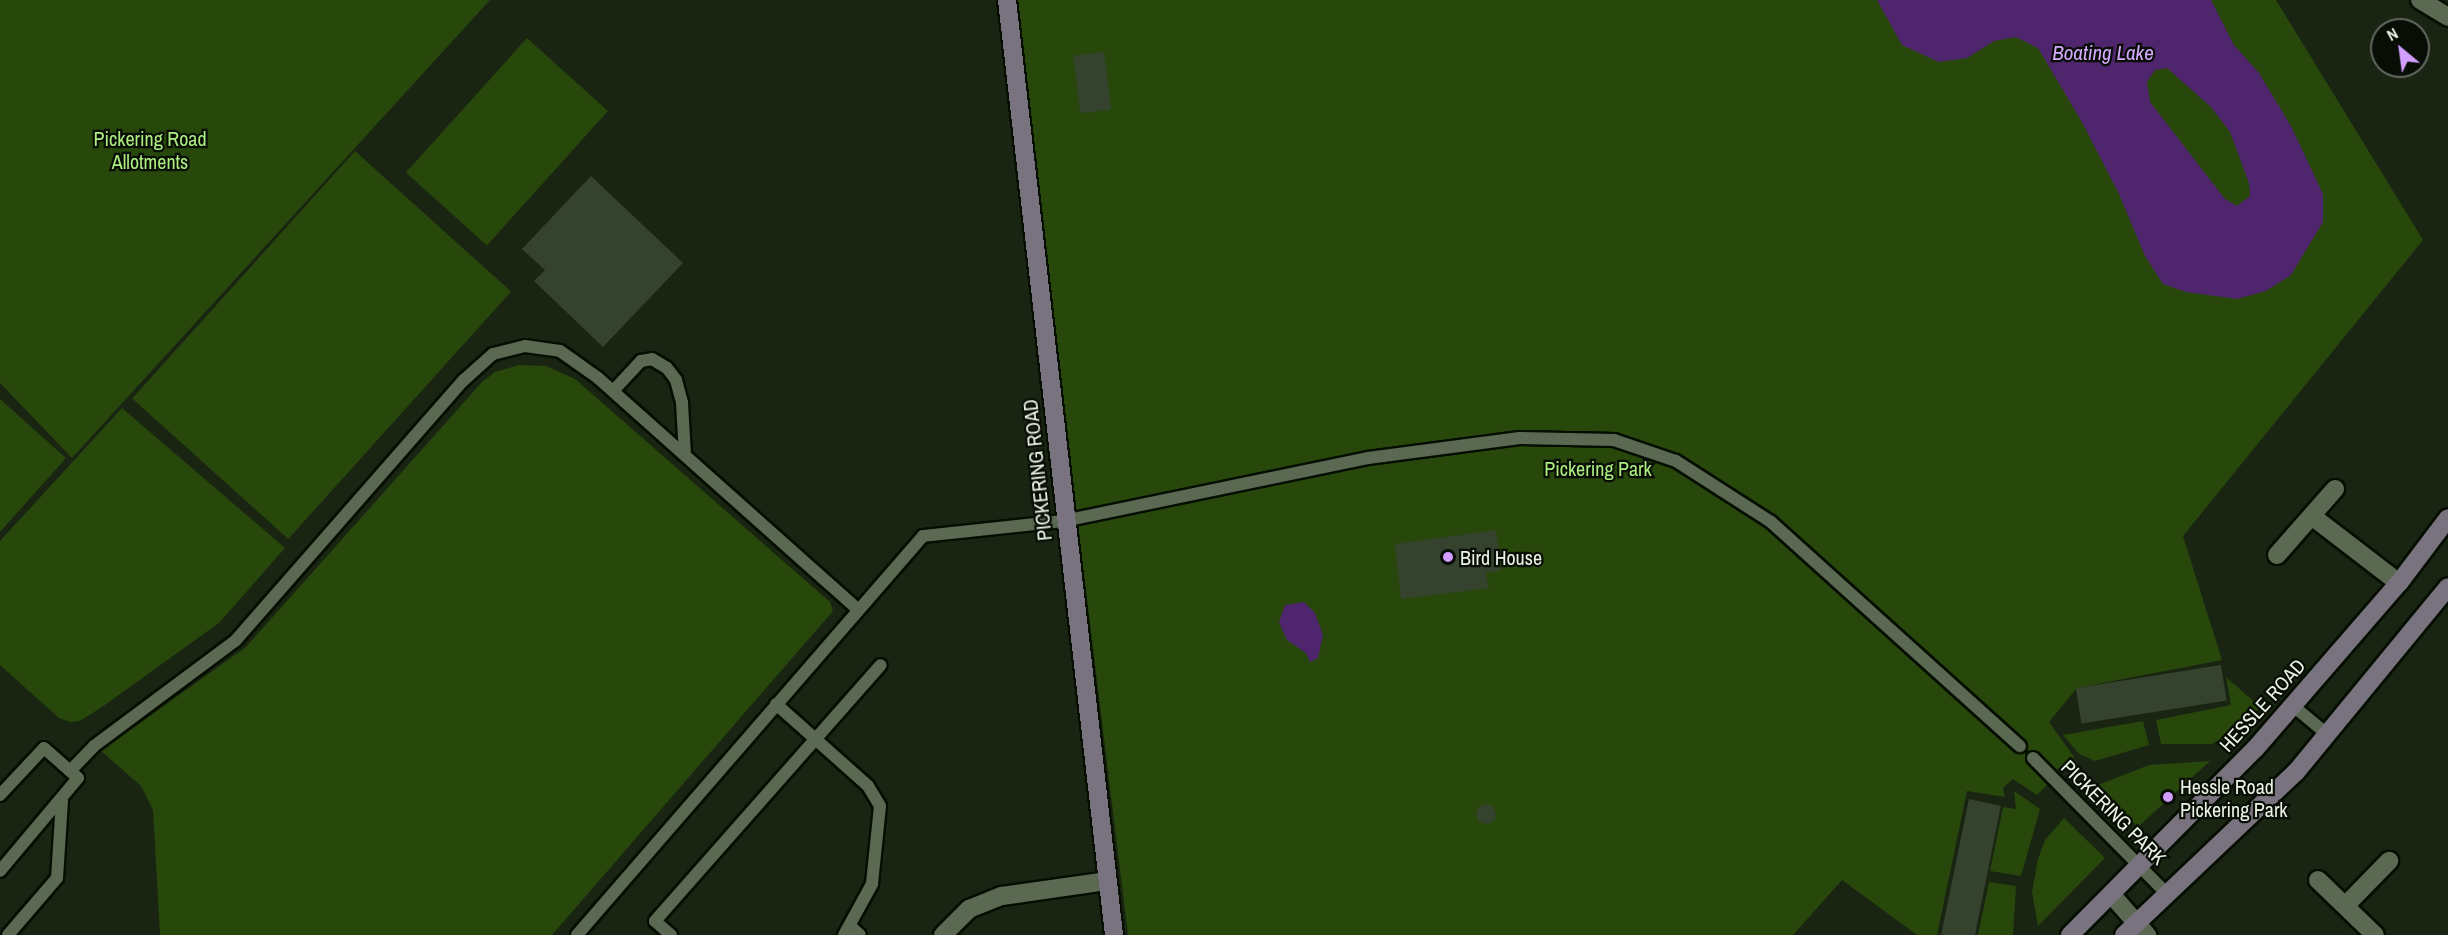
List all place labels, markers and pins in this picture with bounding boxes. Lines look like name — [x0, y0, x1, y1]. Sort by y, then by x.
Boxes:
place label: Bird House — [1460, 545, 1542, 569]
marker: Bird House — [1441, 550, 1455, 564]
place label: Hessle Road Pickering Park — [2180, 774, 2288, 821]
marker: Hessle Road Pickering Park — [2161, 790, 2175, 804]

